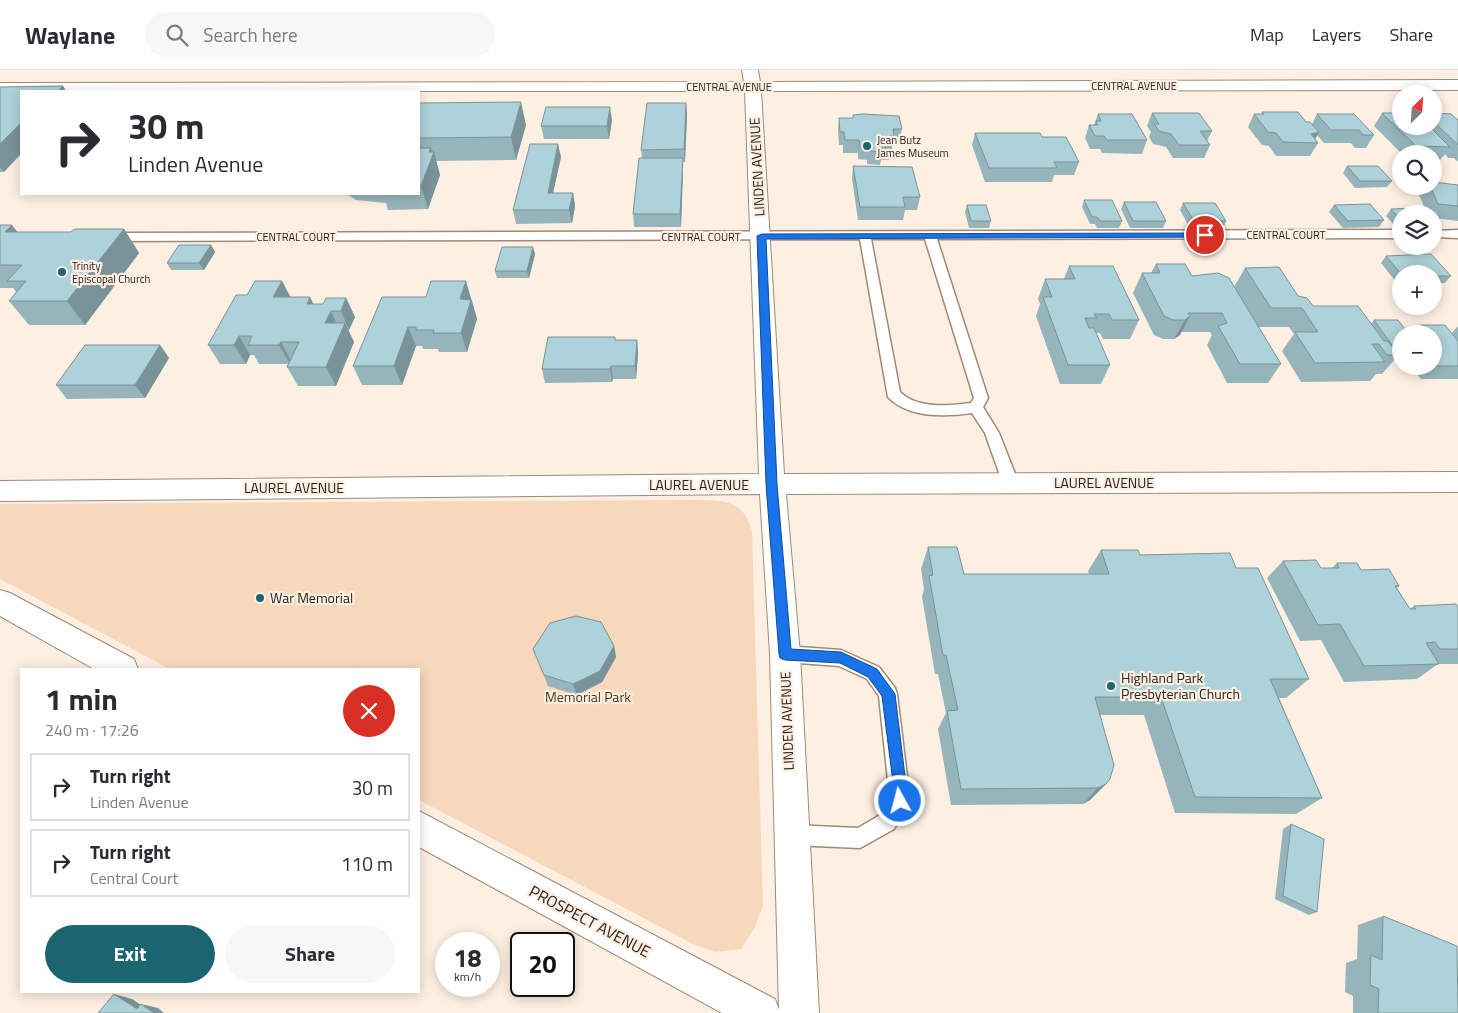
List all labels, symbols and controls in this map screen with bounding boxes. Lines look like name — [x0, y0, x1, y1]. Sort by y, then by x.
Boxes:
search box — [145, 12, 495, 57]
text: Waylane — [25, 17, 115, 53]
text: Search here — [203, 20, 298, 49]
icon: search — [163, 21, 191, 49]
text: Map — [1250, 21, 1284, 48]
text: Layers — [1312, 21, 1361, 48]
text: Share — [1389, 21, 1433, 48]
street label: CENTRAL AVENUE — [1091, 78, 1177, 94]
street label: CENTRAL AVENUE — [686, 79, 772, 95]
north arrow — [1392, 85, 1442, 135]
map controls — [1392, 85, 1442, 375]
text: 30 m — [128, 99, 204, 153]
icon: right — [45, 110, 110, 175]
street label: LINDEN AVENUE — [743, 117, 770, 217]
place label: Jean Butz James Museum — [877, 132, 949, 161]
marker: Jean Butz James Museum — [861, 140, 873, 152]
button: search — [1392, 145, 1442, 195]
text: Linden Avenue — [128, 147, 263, 181]
button: layers — [1392, 205, 1442, 255]
pin — [1184, 214, 1226, 256]
icon: arrive — [1191, 221, 1219, 249]
street label: CENTRAL COURT — [1247, 227, 1326, 243]
street label: CENTRAL COURT — [257, 229, 336, 245]
street label: CENTRAL COURT — [662, 229, 741, 245]
place label: Trinity Episcopal Church — [72, 258, 150, 287]
button: + — [1392, 265, 1442, 315]
marker: Trinity Episcopal Church — [56, 266, 68, 278]
button: − — [1392, 325, 1442, 375]
street label: LAUREL AVENUE — [1054, 472, 1154, 493]
street label: LAUREL AVENUE — [649, 474, 749, 495]
street label: LAUREL AVENUE — [244, 477, 344, 498]
place label: War Memorial — [270, 587, 353, 608]
marker: War Memorial — [254, 592, 266, 604]
place label: Highland Park Presbyterian Church — [1121, 667, 1240, 704]
street label: LINDEN AVENUE — [774, 671, 799, 771]
text: 1 min — [45, 676, 118, 722]
marker: Highland Park Presbyterian Church — [1105, 680, 1117, 692]
button: close — [343, 685, 395, 737]
park label: Memorial Park — [545, 686, 631, 707]
text: 240 m · 17:26 — [45, 718, 139, 742]
text: Turn right — [90, 761, 171, 790]
icon: right — [47, 773, 75, 801]
text: 30 m — [352, 773, 393, 802]
position arrow — [873, 774, 925, 826]
text: Linden Avenue — [90, 790, 188, 814]
text: Turn right — [90, 837, 171, 866]
icon: right — [47, 849, 75, 877]
text: 110 m — [341, 849, 393, 878]
text: Central Court — [90, 866, 178, 890]
street label: PROSPECT AVENUE — [525, 879, 655, 963]
button: Exit — [45, 925, 215, 983]
button: Share — [225, 925, 395, 983]
speed limit sign: 20 — [510, 932, 575, 997]
text: 18 — [453, 939, 482, 977]
text: km/h — [454, 967, 481, 986]

